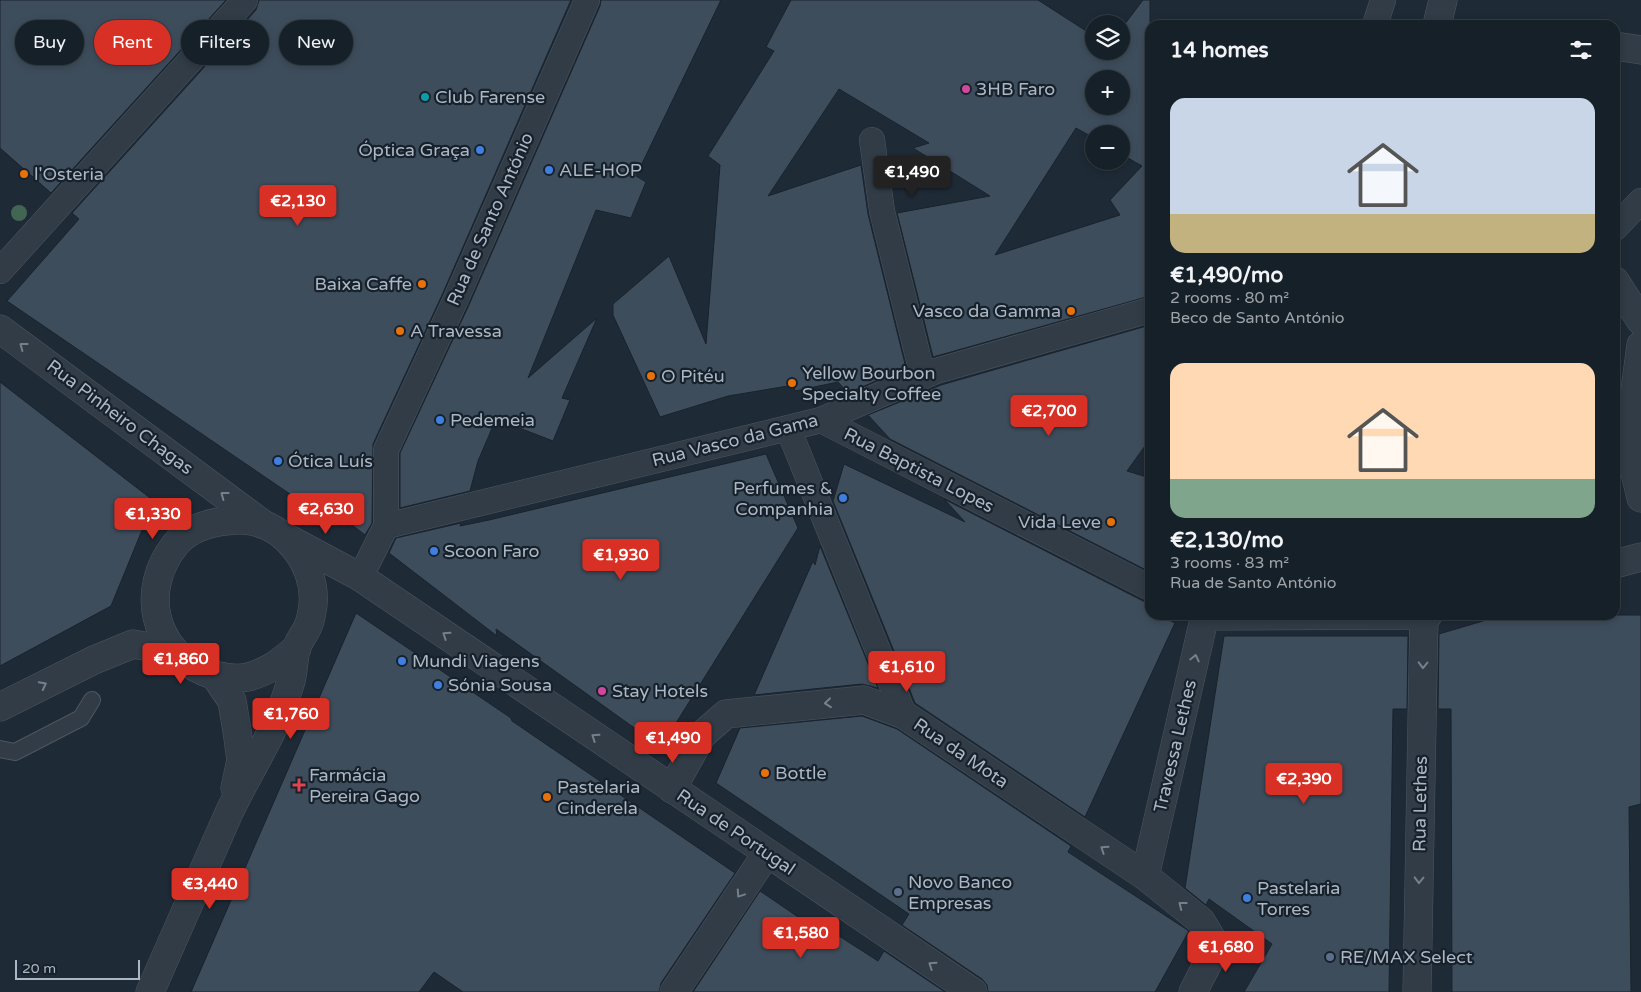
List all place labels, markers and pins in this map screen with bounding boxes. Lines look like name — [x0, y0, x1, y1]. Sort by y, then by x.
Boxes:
place label: 3HB Faro — [976, 78, 1055, 100]
marker: 3HB Faro — [960, 83, 972, 95]
place label: Club Farense — [435, 86, 545, 108]
marker: Club Farense — [419, 91, 431, 103]
place label: Óptica Graça — [358, 139, 470, 161]
marker: Óptica Graça — [474, 144, 486, 156]
pin: €1,490 — [871, 156, 953, 198]
place label: ALE-HOP — [559, 159, 642, 181]
place label: l'Osteria — [34, 163, 104, 185]
marker: ALE-HOP — [543, 164, 555, 176]
marker: l'Osteria — [18, 168, 30, 180]
pin: €2,130 — [257, 184, 339, 227]
place label: Baixa Caffe — [314, 273, 412, 295]
marker: Baixa Caffe — [416, 278, 428, 290]
place label: Vasco da Gamma — [913, 300, 1061, 322]
marker: Vasco da Gamma — [1065, 305, 1077, 317]
place label: A Travessa — [410, 320, 502, 342]
marker: A Travessa — [394, 325, 406, 337]
place label: Yellow Bourbon Specialty Coffee — [802, 362, 941, 405]
place label: O Pitéu — [661, 365, 725, 387]
marker: O Pitéu — [645, 370, 657, 382]
marker: Yellow Bourbon Specialty Coffee — [786, 377, 798, 389]
pin: €2,700 — [1008, 394, 1090, 437]
place label: Pedemeia — [450, 409, 535, 431]
marker: Pedemeia — [434, 414, 446, 426]
place label: Ótica Luís — [288, 450, 373, 472]
marker: Ótica Luís — [272, 455, 284, 467]
place label: Perfumes & Companhia — [733, 477, 833, 520]
pin: €2,630 — [285, 492, 367, 535]
marker: Perfumes & Companhia — [837, 492, 849, 504]
pin: €1,330 — [112, 498, 194, 540]
place label: Vida Leve — [1018, 511, 1101, 533]
marker: Vida Leve — [1105, 516, 1117, 528]
pin: €1,930 — [580, 538, 662, 581]
place label: Scoon Faro — [444, 540, 539, 562]
marker: Scoon Faro — [428, 545, 440, 557]
pin: €1,860 — [140, 642, 222, 685]
place label: Mundi Viagens — [412, 650, 540, 672]
pin: €1,610 — [866, 650, 948, 693]
marker: Mundi Viagens — [396, 655, 408, 667]
place label: Sónia Sousa — [448, 674, 552, 696]
marker: Sónia Sousa — [432, 679, 444, 691]
place label: Stay Hotels — [612, 680, 708, 702]
marker: Stay Hotels — [596, 685, 608, 697]
pin: €1,760 — [250, 698, 332, 740]
pin: €1,490 — [632, 722, 714, 764]
place label: Bottle — [775, 762, 827, 784]
pin: €2,390 — [1263, 762, 1345, 805]
place label: Farmácia Pereira Gago — [309, 764, 420, 807]
marker: Bottle — [759, 767, 771, 779]
place label: Pastelaria Cinderela — [557, 776, 640, 819]
marker: Farmácia Pereira Gago — [293, 779, 305, 791]
marker: Pastelaria Cinderela — [541, 791, 553, 803]
pin: €3,440 — [169, 868, 251, 910]
place label: Novo Banco Empresas — [908, 871, 1012, 914]
place label: Pastelaria Torres — [1257, 877, 1340, 920]
marker: Novo Banco Empresas — [892, 886, 904, 898]
marker: Pastelaria Torres — [1241, 892, 1253, 904]
pin: €1,580 — [760, 916, 842, 959]
pin: €1,680 — [1185, 930, 1267, 973]
place label: RE/MAX Select — [1340, 946, 1473, 968]
marker: RE/MAX Select — [1324, 951, 1336, 963]

